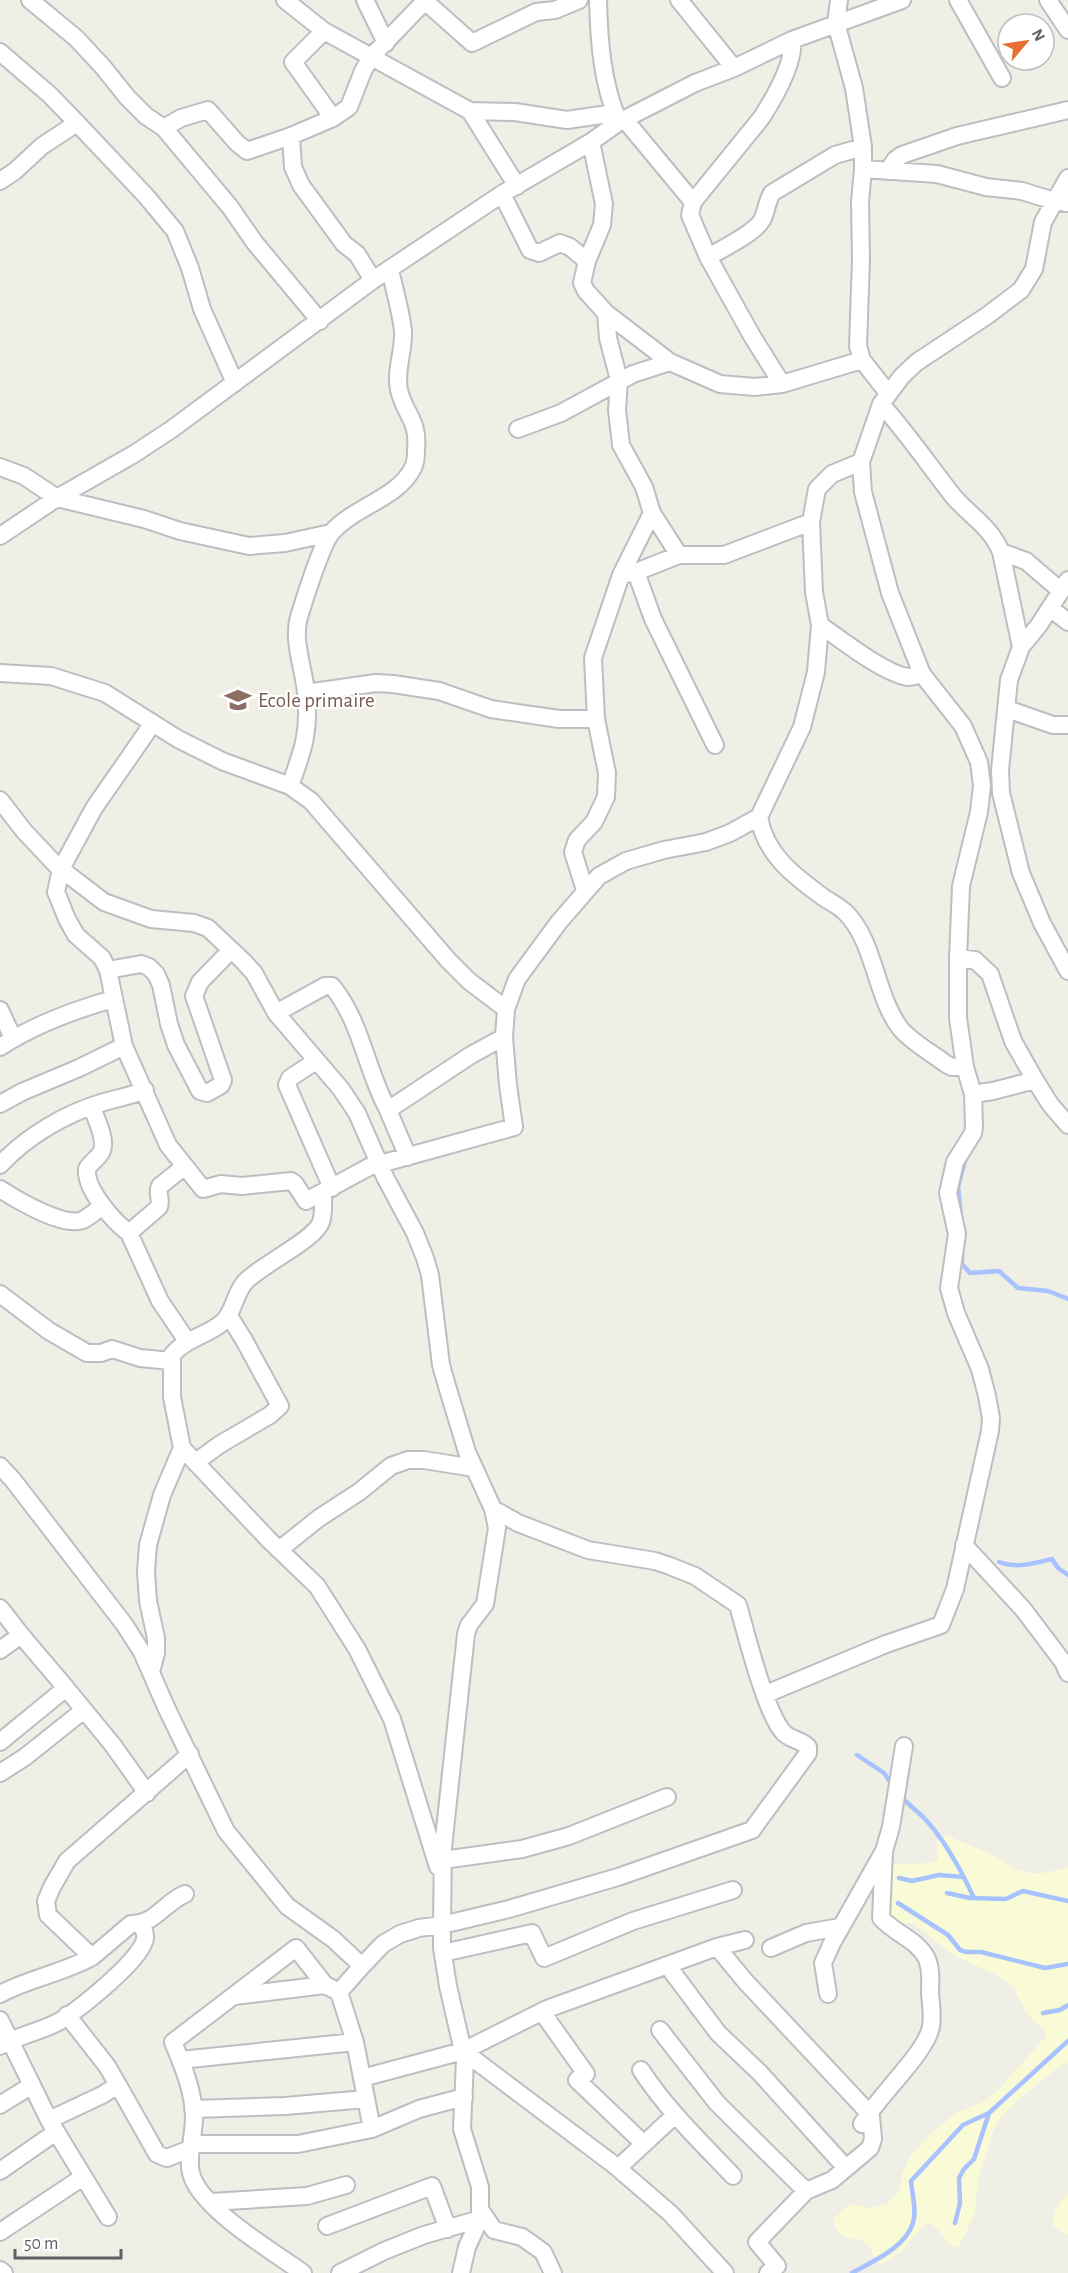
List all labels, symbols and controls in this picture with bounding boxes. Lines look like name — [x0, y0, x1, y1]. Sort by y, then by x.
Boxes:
north arrow — [996, 12, 1056, 72]
text: N — [1029, 26, 1048, 44]
school or university icon: Ecole primaire — [223, 685, 253, 715]
place label: Ecole primaire — [258, 690, 375, 711]
scale bar — [15, 2222, 122, 2260]
text: 50 m — [24, 2235, 58, 2253]

